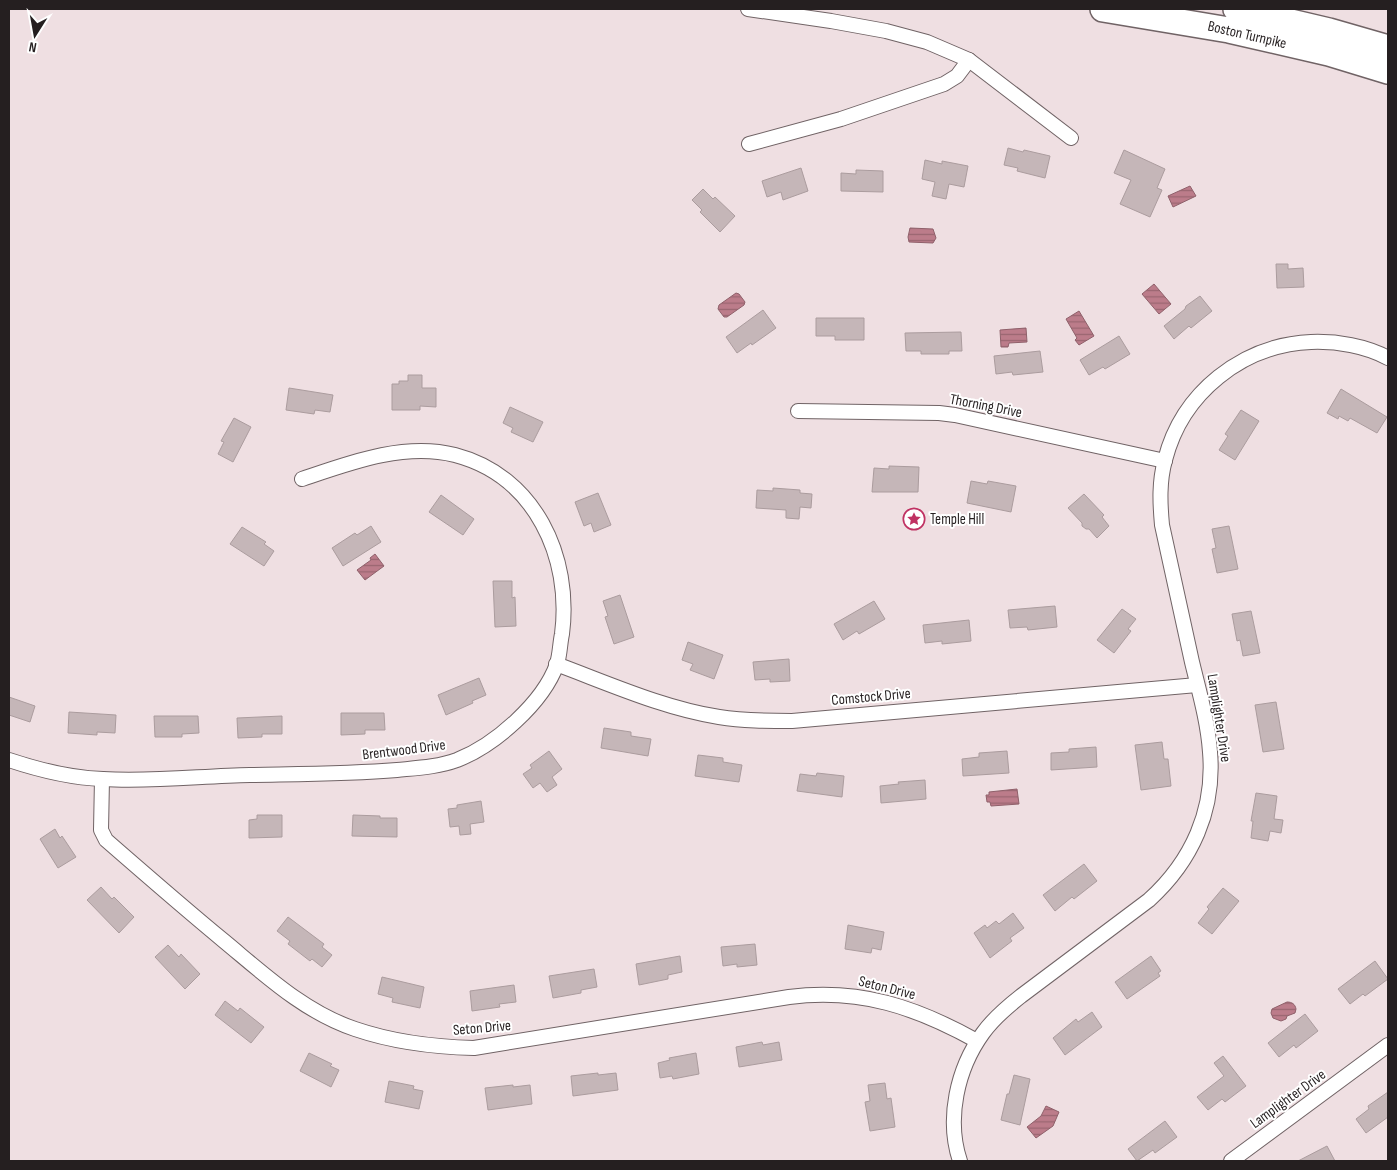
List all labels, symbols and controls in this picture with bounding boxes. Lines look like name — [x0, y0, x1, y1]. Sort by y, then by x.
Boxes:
north arrow — [10, 10, 60, 60]
street label: Boston Turnpike — [1206, 17, 1288, 53]
text: N — [27, 38, 38, 56]
street label: Thorning Drive — [948, 390, 1024, 422]
place icon: Temple Hill — [902, 507, 926, 531]
place label: Temple Hill — [930, 510, 984, 529]
street label: Lamplighter Drive — [1203, 673, 1235, 763]
street label: Comstock Drive — [831, 684, 911, 710]
street label: Brentwood Drive — [361, 735, 447, 765]
street label: Seton Drive — [857, 972, 917, 1004]
street label: Seton Drive — [452, 1016, 512, 1040]
street label: Lamplighter Drive — [1246, 1065, 1330, 1133]

